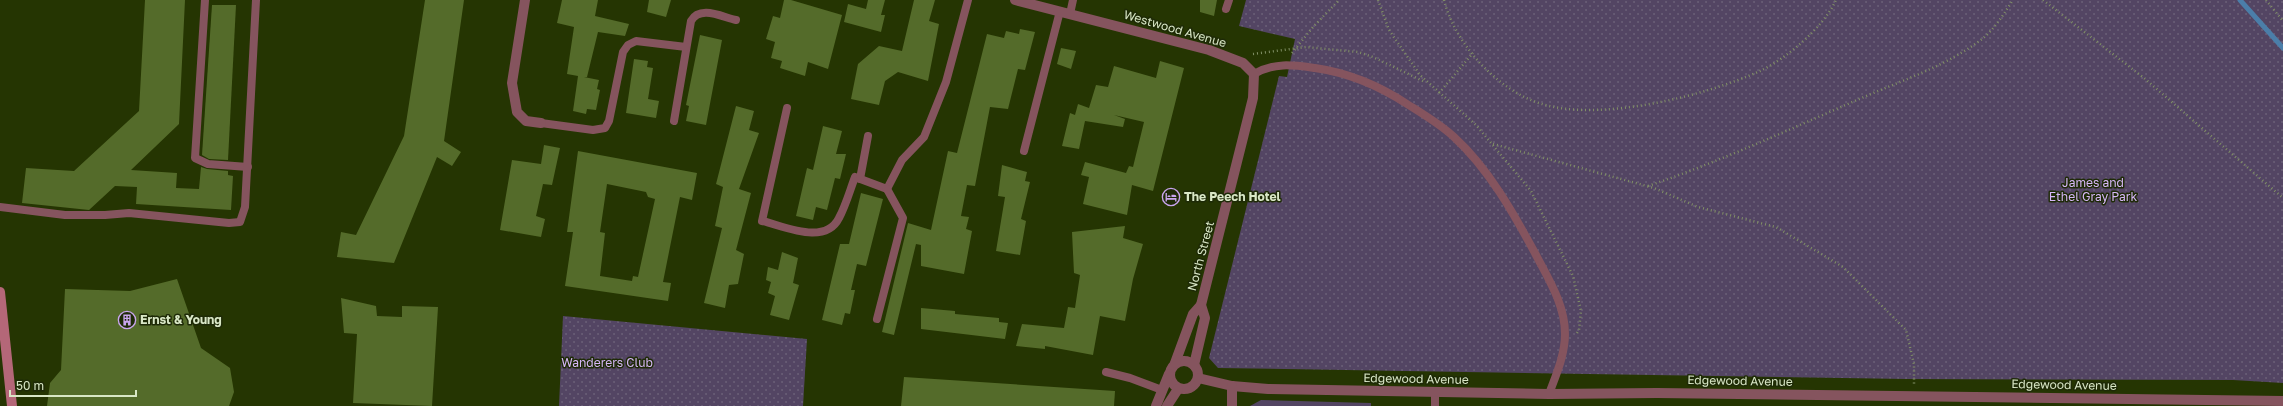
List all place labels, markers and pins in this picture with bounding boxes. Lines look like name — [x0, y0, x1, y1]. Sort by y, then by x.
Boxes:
hotel icon: The Peech Hotel — [1161, 187, 1181, 207]
place label: The Peech Hotel — [1184, 189, 1281, 204]
building icon: Ernst & Young — [117, 310, 137, 330]
place label: Ernst & Young — [140, 312, 222, 327]

